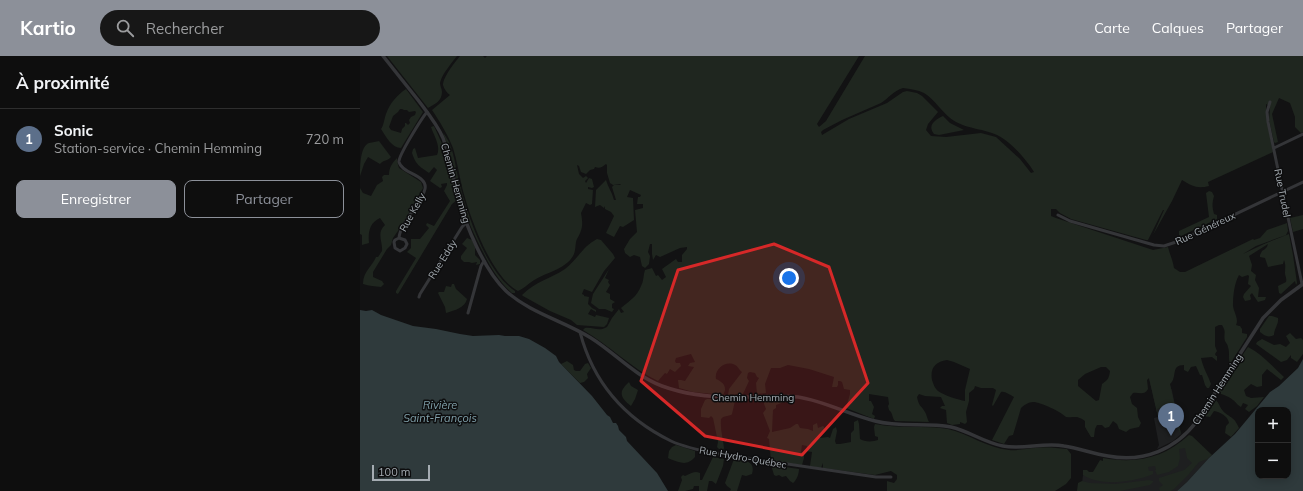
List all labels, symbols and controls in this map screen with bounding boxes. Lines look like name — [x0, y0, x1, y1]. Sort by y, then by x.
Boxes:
search box — [100, 10, 380, 46]
text: Kartio — [20, 16, 76, 40]
icon: search — [114, 17, 136, 39]
text: Rechercher — [146, 19, 224, 38]
text: Carte — [1094, 19, 1130, 37]
text: Calques — [1152, 19, 1204, 37]
text: Partager — [1226, 19, 1283, 37]
text: À proximité — [16, 72, 110, 93]
text: Sonic — [54, 121, 93, 140]
text: 1 — [25, 131, 33, 147]
text: 720 m — [306, 131, 344, 147]
text: Station-service · Chemin Hemming — [54, 140, 262, 156]
street label: Chemin Hemming — [438, 142, 473, 225]
street label: Rue Trudel — [1271, 168, 1294, 219]
button: Enregistrer — [16, 180, 176, 218]
button: Partager — [184, 180, 344, 218]
street label: Rue Kelly — [396, 190, 429, 234]
street label: Rue Généreux — [1173, 209, 1238, 248]
street label: Rue Eddy — [425, 237, 460, 281]
your location — [779, 268, 799, 288]
street label: Chemin Hemming — [1189, 351, 1245, 427]
street label: Chemin Hemming — [712, 391, 794, 404]
water label: Rivière Saint-François — [403, 398, 477, 425]
pin: 1 — [1158, 403, 1184, 436]
map controls — [1255, 407, 1291, 479]
button: + — [1255, 407, 1291, 443]
street label: Rue Hydro-Québec — [698, 443, 788, 472]
button: − — [1255, 443, 1291, 479]
scale bar — [372, 463, 430, 482]
text: 100 m — [378, 465, 410, 479]

